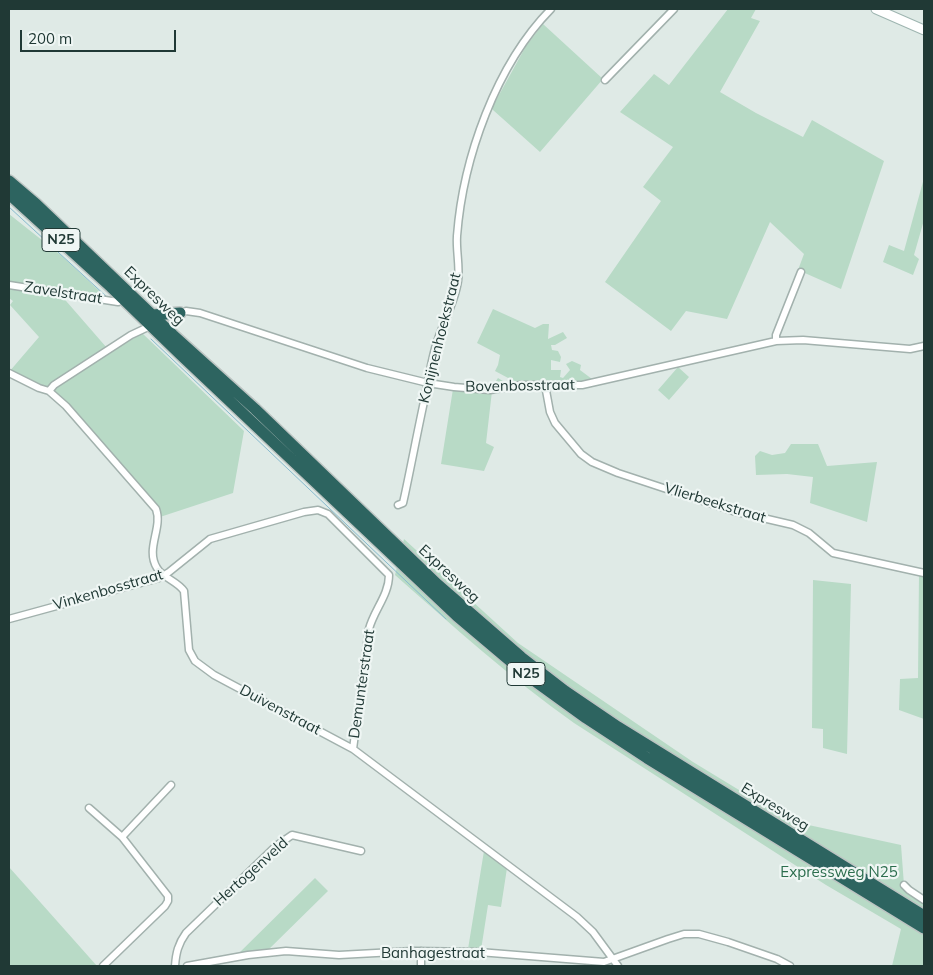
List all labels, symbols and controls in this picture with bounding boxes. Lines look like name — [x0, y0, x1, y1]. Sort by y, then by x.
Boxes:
scale bar — [22, 20, 179, 52]
text: 200 m — [28, 29, 72, 48]
road number: N25 — [42, 228, 80, 252]
street label: Expresweg — [120, 263, 188, 329]
street label: Konijnenhoekstraat — [415, 271, 465, 405]
street label: Zavelstraat — [23, 278, 103, 308]
street label: Bovenbosstraat — [465, 376, 575, 396]
street label: Vlierbeekstraat — [662, 479, 768, 527]
street label: Expresweg — [415, 541, 483, 607]
street label: Vinkenbosstraat — [51, 566, 165, 614]
street label: Demunterstraat — [345, 628, 379, 740]
road number: N25 — [507, 662, 545, 686]
street label: Duivenstraat — [236, 681, 324, 739]
street label: Expresweg — [738, 779, 812, 835]
street label: Hertogenveld — [210, 834, 292, 910]
park label: Expressweg N25 — [780, 863, 898, 881]
street label: Banhagestraat — [381, 944, 485, 962]

